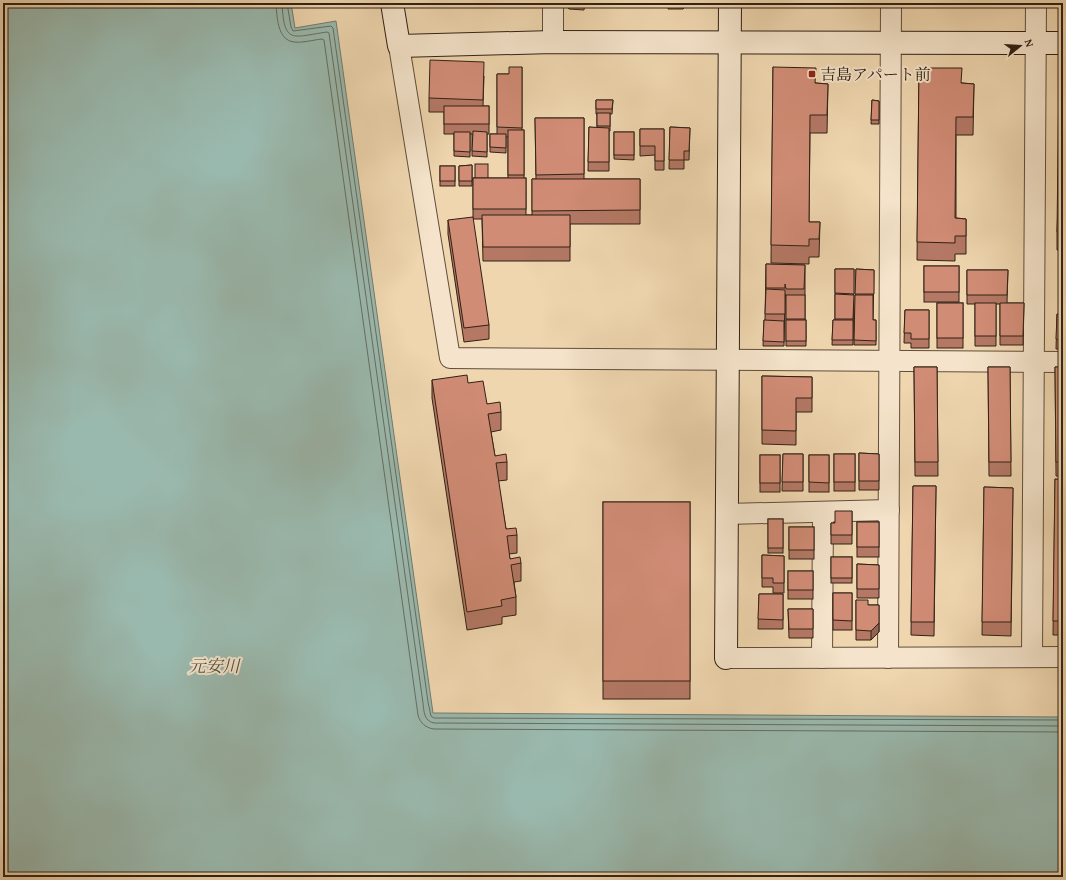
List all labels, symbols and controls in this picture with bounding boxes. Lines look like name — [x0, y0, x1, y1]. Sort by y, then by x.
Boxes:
north arrow — [1000, 26, 1040, 66]
text: N — [1021, 37, 1038, 49]
place label: 吉島アパート前 — [820, 62, 931, 86]
marker: 吉島アパート前 — [807, 69, 817, 79]
water label: 元安川 — [189, 653, 241, 678]

